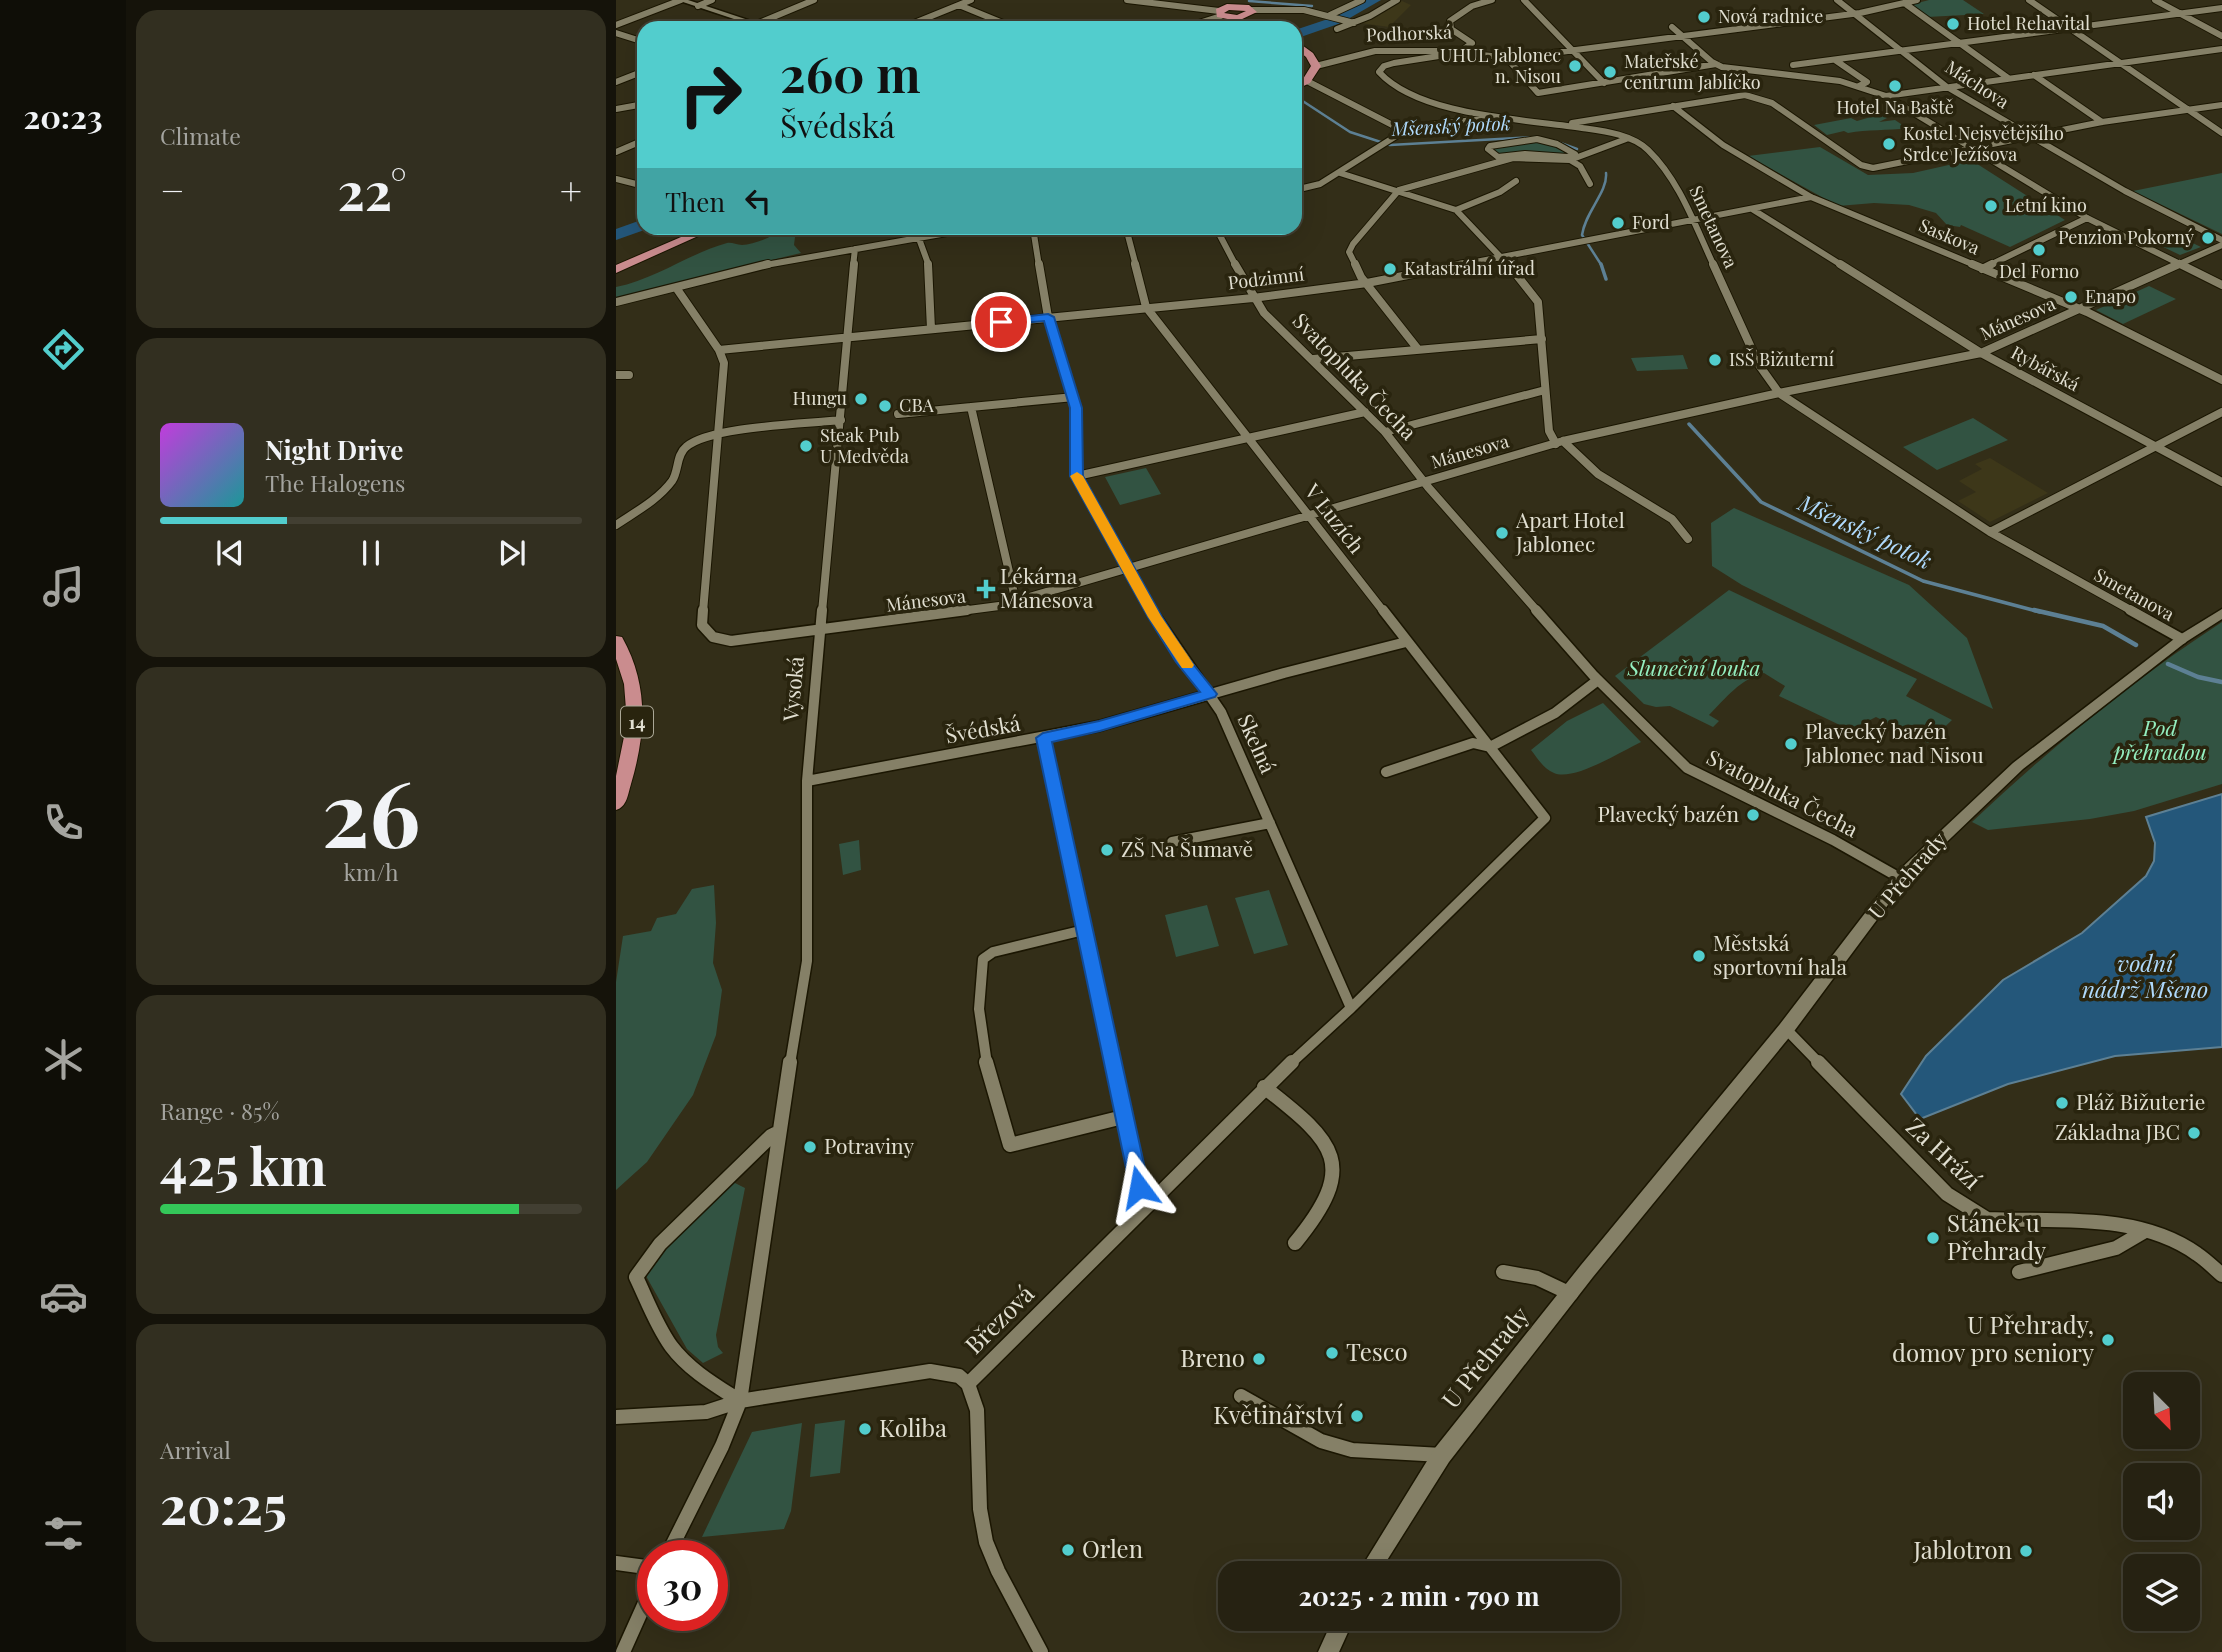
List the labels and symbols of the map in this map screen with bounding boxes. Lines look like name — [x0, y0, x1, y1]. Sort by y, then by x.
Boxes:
place label: Nová radnice — [1718, 4, 1823, 28]
marker: Nová radnice — [1696, 9, 1712, 25]
place label: Hotel Rehavital — [1967, 11, 2090, 35]
marker: Hotel Rehavital — [1945, 16, 1961, 32]
street label: Podhorská — [1366, 20, 1452, 46]
place label: UHUL Jablonec n. Nisou — [1440, 43, 1562, 88]
place label: Mateřské centrum Jablíčko — [1624, 49, 1761, 94]
street label: Máchova — [1941, 55, 2014, 114]
marker: UHUL Jablonec n. Nisou — [1567, 58, 1583, 74]
marker: Mateřské centrum Jablíčko — [1602, 64, 1618, 80]
marker: Hotel Na Baště — [1887, 78, 1903, 94]
place label: Hotel Na Baště — [1836, 95, 1954, 119]
water label: Mšenský potok — [1390, 109, 1511, 141]
place label: Kostel Nejsvětějšího Srdce Ježíšova — [1903, 121, 2064, 166]
marker: Kostel Nejsvětějšího Srdce Ježíšova — [1881, 136, 1897, 152]
street label: Smetanova — [1684, 181, 1743, 272]
place label: Letní kino — [2005, 193, 2087, 217]
marker: Letní kino — [1983, 198, 1999, 214]
place label: Ford — [1632, 210, 1670, 234]
street label: Saskova — [1915, 213, 1983, 260]
marker: Ford — [1610, 215, 1626, 231]
place label: Penzion Pokorný — [2058, 225, 2194, 249]
marker: Penzion Pokorný — [2200, 230, 2216, 246]
marker: Del Forno — [2031, 242, 2047, 258]
place label: Katastrální úřad — [1404, 256, 1536, 280]
place label: Del Forno — [1999, 259, 2079, 283]
street label: Podzimní — [1226, 261, 1305, 295]
marker: Katastrální úřad — [1382, 261, 1398, 277]
place label: Enapo — [2085, 284, 2136, 308]
marker: Enapo — [2063, 289, 2079, 305]
street label: Mánesova — [1976, 291, 2059, 345]
pin — [971, 292, 1031, 352]
street label: Svatopluka Čecha — [1288, 306, 1424, 445]
street label: Rybářská — [2007, 340, 2084, 396]
place label: ISŠ Bižuterní — [1729, 347, 1834, 371]
marker: ISŠ Bižuterní — [1707, 352, 1723, 368]
place label: Hungu — [793, 386, 848, 410]
marker: Hungu — [853, 391, 869, 407]
place label: CBA — [899, 393, 934, 417]
marker: CBA — [877, 398, 893, 414]
place label: Steak Pub U Medvěda — [820, 423, 909, 468]
street label: Mánesova — [1428, 428, 1511, 474]
marker: Steak Pub U Medvěda — [798, 438, 814, 454]
street label: V Luzích — [1299, 476, 1372, 559]
water label: Mšenský potok — [1793, 486, 1938, 575]
place label: Apart Hotel Jablonec — [1515, 505, 1625, 557]
marker: Apart Hotel Jablonec — [1494, 525, 1510, 541]
place label: Lékárna Mánesova — [1000, 561, 1094, 613]
street label: Smetanova — [2090, 562, 2179, 626]
marker: Lékárna Mánesova — [978, 581, 994, 597]
street label: Mánesova — [885, 583, 967, 617]
park label: Sluneční louka — [1626, 653, 1761, 681]
street label: Vysoká — [775, 655, 809, 723]
road number: 14 — [621, 706, 653, 737]
street label: Švédská — [943, 708, 1023, 748]
street label: Skelná — [1232, 709, 1283, 778]
park label: Pod přehradou — [2111, 713, 2207, 765]
place label: Plavecký bazén Jablonec nad Nisou — [1804, 716, 1984, 768]
marker: Plavecký bazén Jablonec nad Nisou — [1783, 736, 1799, 752]
street label: Svatopluka Čecha — [1703, 742, 1864, 843]
place label: Plavecký bazén — [1597, 799, 1739, 827]
marker: Plavecký bazén — [1745, 807, 1761, 823]
street label: U Přehrady — [1861, 825, 1952, 924]
place label: ZŠ Na Šumavě — [1121, 834, 1253, 862]
marker: ZŠ Na Šumavě — [1099, 842, 1115, 858]
place label: Městská sportovní hala — [1713, 928, 1848, 980]
water label: vodní nádrž Mšeno — [2082, 947, 2208, 1004]
marker: Městská sportovní hala — [1691, 948, 1707, 964]
place label: Pláž Bižuterie — [2076, 1087, 2205, 1115]
marker: Pláž Bižuterie — [2054, 1095, 2070, 1111]
street label: Za Hrází — [1900, 1110, 1989, 1195]
place label: Základna JBC — [2055, 1117, 2180, 1145]
marker: Základna JBC — [2186, 1125, 2202, 1141]
place label: Potraviny — [824, 1131, 914, 1159]
marker: Potraviny — [802, 1139, 818, 1155]
position arrow — [1102, 1150, 1176, 1224]
place label: Stánek u Přehrady — [1947, 1206, 2046, 1266]
marker: Stánek u Přehrady — [1925, 1230, 1941, 1246]
street label: Březová — [957, 1277, 1040, 1360]
street label: U Přehrady — [1434, 1299, 1535, 1414]
place label: U Přehrady, domov pro seniory — [1892, 1308, 2094, 1368]
marker: U Přehrady, domov pro seniory — [2100, 1332, 2116, 1348]
place label: Tesco — [1346, 1335, 1408, 1367]
place label: Breno — [1180, 1341, 1245, 1373]
marker: Tesco — [1324, 1345, 1340, 1361]
marker: Breno — [1251, 1351, 1267, 1367]
north arrow — [2123, 1372, 2200, 1449]
place label: Květinářství — [1213, 1398, 1343, 1430]
marker: Květinářství — [1349, 1408, 1365, 1424]
place label: Koliba — [879, 1411, 947, 1443]
marker: Koliba — [857, 1421, 873, 1437]
place label: Orlen — [1082, 1532, 1143, 1564]
place label: Jablotron — [1913, 1533, 2012, 1565]
speed limit sign: 30 — [637, 1540, 728, 1631]
marker: Orlen — [1060, 1542, 1076, 1558]
marker: Jablotron — [2018, 1543, 2034, 1559]

